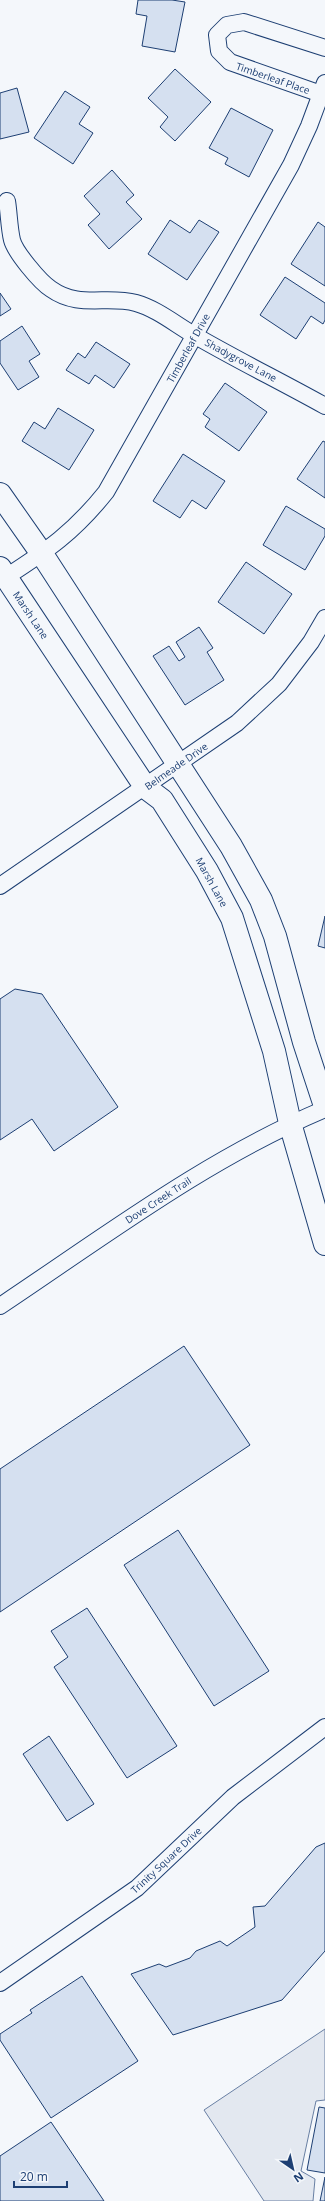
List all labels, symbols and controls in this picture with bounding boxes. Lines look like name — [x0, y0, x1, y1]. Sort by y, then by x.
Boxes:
street label: Timberleaf Place — [234, 59, 312, 97]
street label: Timberleaf Drive — [163, 310, 213, 385]
street label: Shadygrove Lane — [203, 335, 280, 385]
street label: Marsh Lane — [10, 588, 52, 642]
street label: Belmeade Drive — [142, 739, 211, 793]
street label: Marsh Lane — [193, 855, 232, 910]
street label: Dove Creek Trail — [122, 1173, 194, 1227]
street label: Trinity Square Drive — [128, 1823, 205, 1897]
north arrow — [273, 2149, 313, 2189]
scale bar — [14, 2163, 67, 2189]
text: 20 m — [20, 2168, 48, 2185]
text: N — [291, 2169, 307, 2186]

